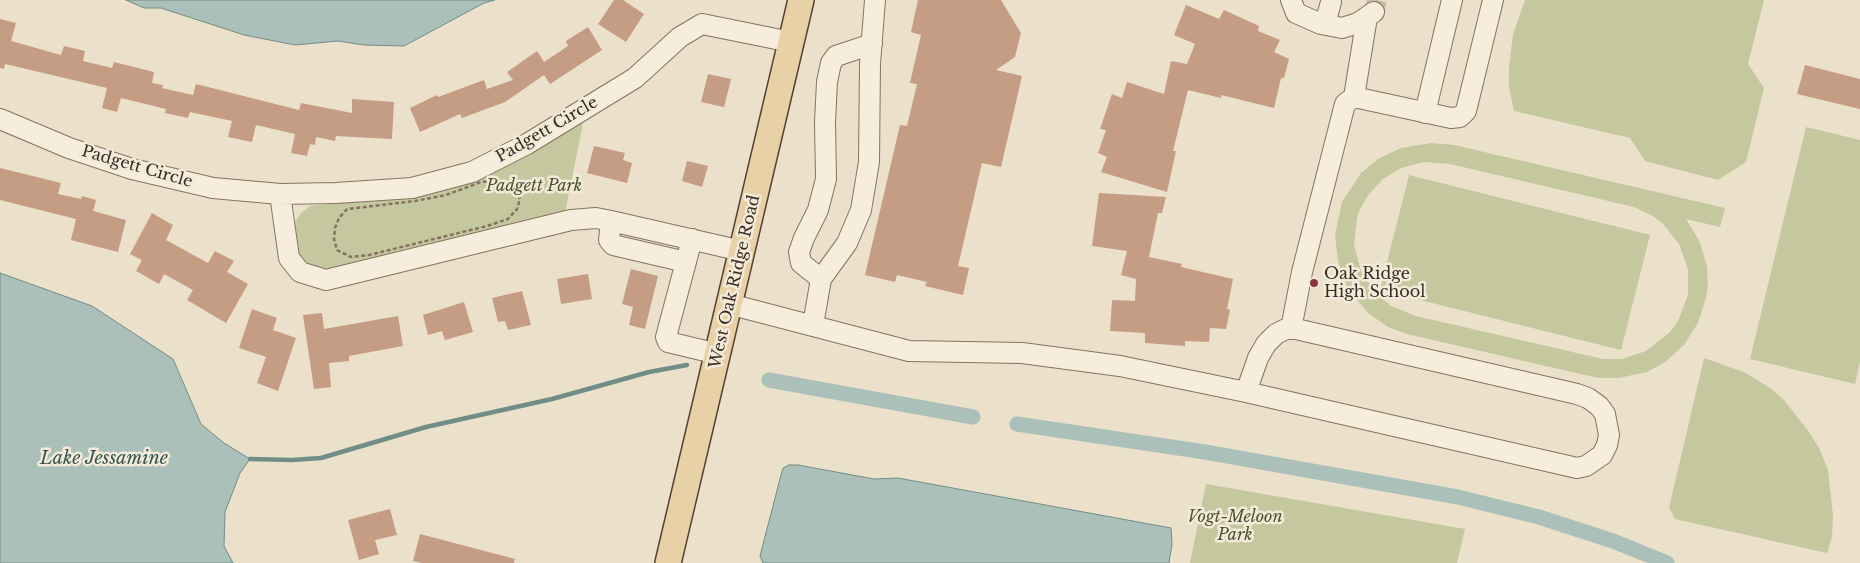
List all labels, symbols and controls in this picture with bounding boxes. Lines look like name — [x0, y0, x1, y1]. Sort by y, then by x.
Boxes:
street label: Padgett Circle — [493, 93, 601, 167]
street label: Padgett Circle — [79, 142, 195, 192]
park label: Padgett Park — [486, 176, 582, 196]
street label: West Oak Ridge Road — [706, 193, 764, 371]
place label: Oak Ridge High School — [1324, 264, 1425, 302]
marker: Oak Ridge High School — [1308, 277, 1320, 289]
water label: Lake Jessamine — [40, 448, 168, 470]
park label: Vogt-Meloon Park — [1187, 507, 1283, 545]

